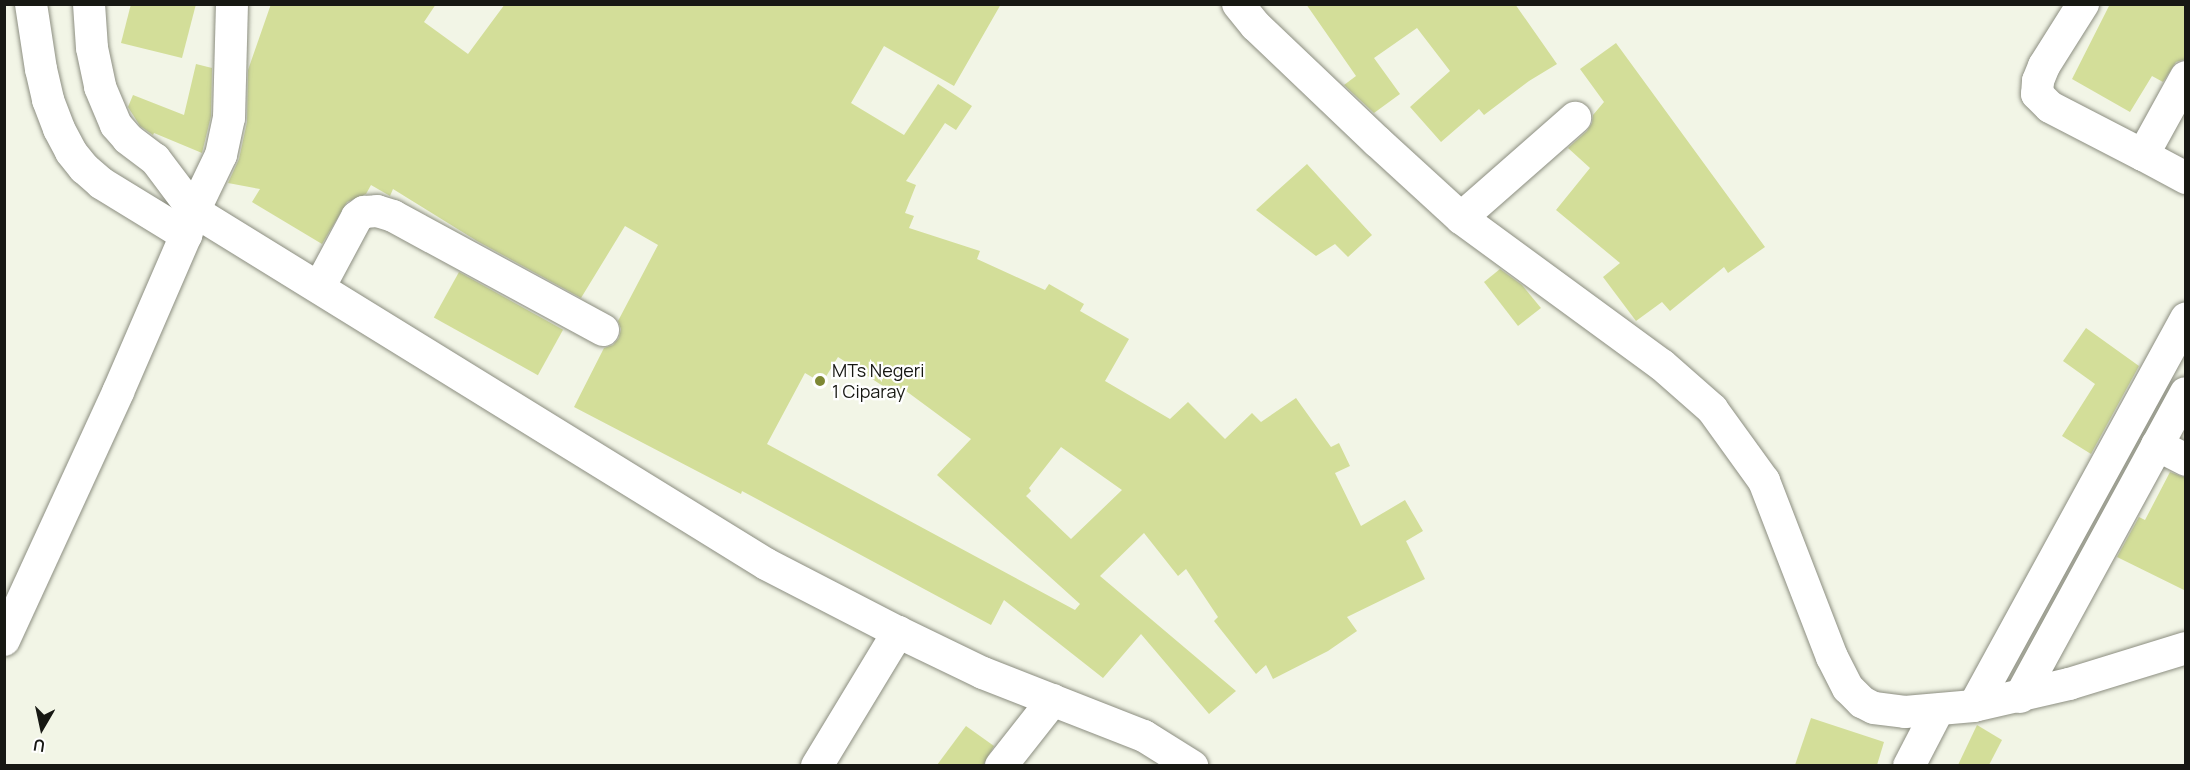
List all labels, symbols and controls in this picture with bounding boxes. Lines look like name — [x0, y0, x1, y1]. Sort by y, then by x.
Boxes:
place label: MTs Negeri 1 Ciparay — [832, 360, 925, 403]
marker: MTs Negeri 1 Ciparay — [813, 374, 827, 388]
north arrow — [12, 698, 72, 758]
text: U — [32, 734, 47, 758]

